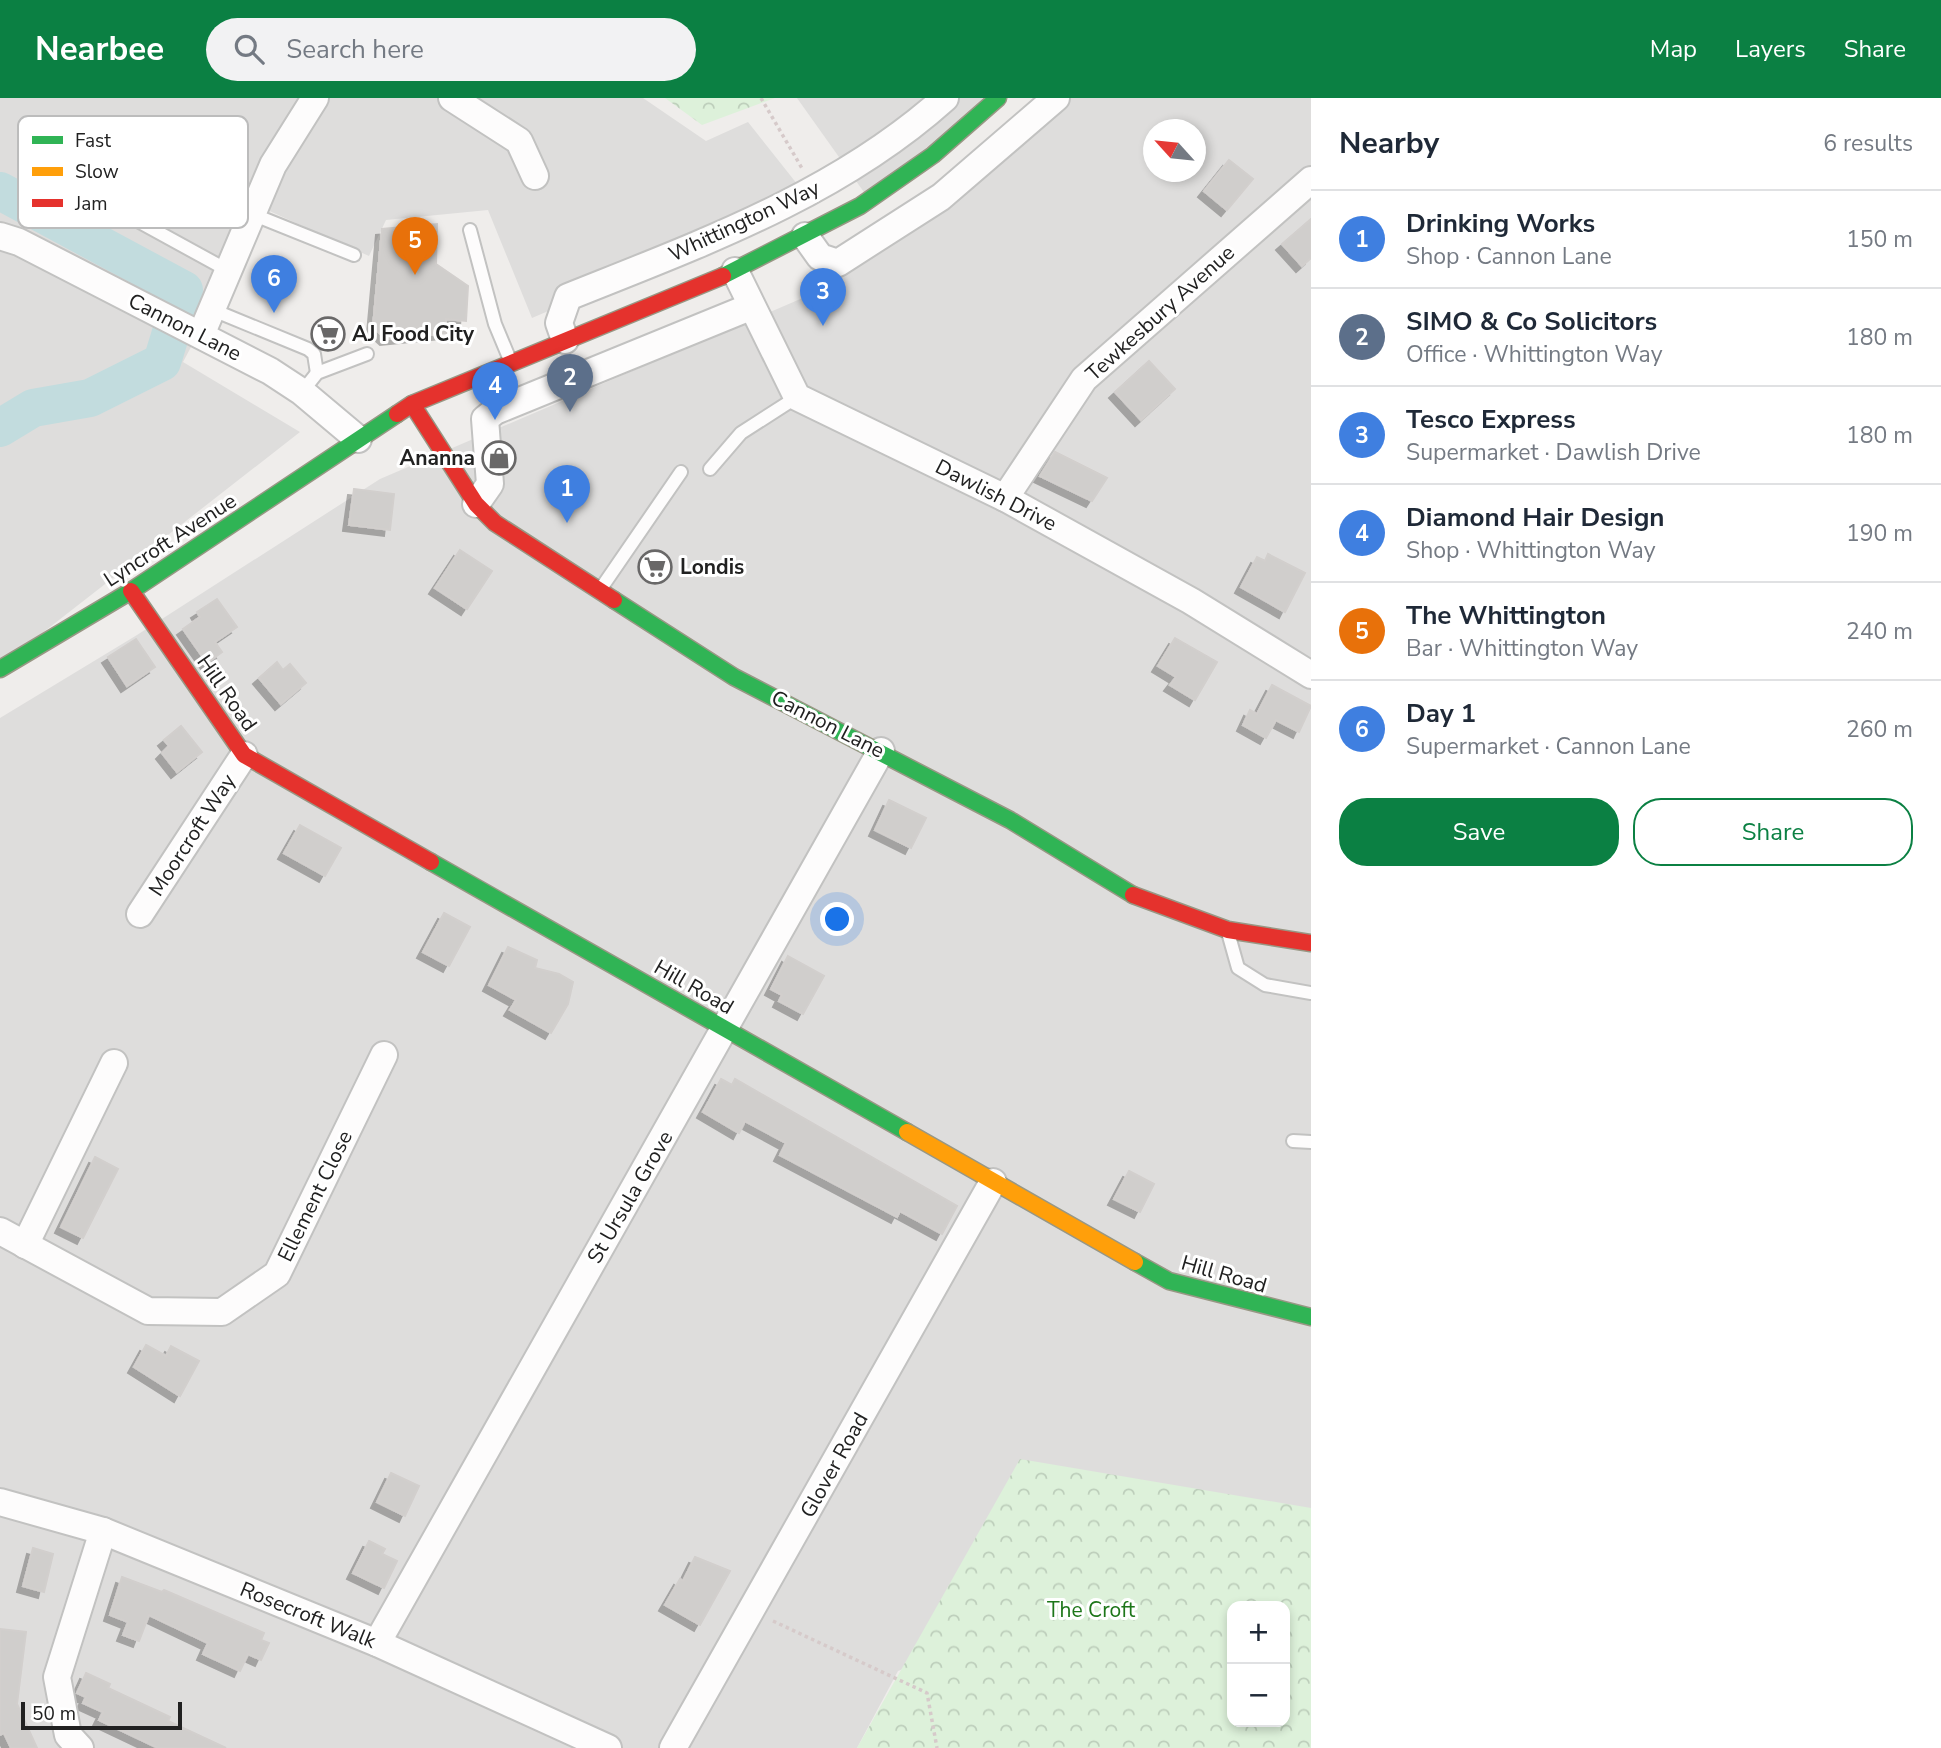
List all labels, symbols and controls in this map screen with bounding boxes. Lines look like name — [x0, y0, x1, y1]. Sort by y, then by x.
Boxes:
search box — [206, 18, 696, 81]
text: Nearbee — [35, 27, 164, 72]
icon: search — [230, 30, 268, 68]
text: Search here — [286, 32, 424, 67]
text: Map — [1650, 33, 1697, 65]
text: Layers — [1735, 33, 1806, 65]
text: Share — [1844, 33, 1906, 65]
legend — [18, 116, 248, 228]
north arrow — [1143, 119, 1206, 182]
text: Nearby — [1339, 123, 1439, 164]
text: Fast — [75, 128, 111, 154]
text: 6 results — [1823, 128, 1913, 159]
text: Slow — [75, 159, 119, 185]
street label: Whittington Way — [664, 174, 824, 268]
text: Jam — [74, 191, 108, 217]
text: Drinking Works — [1406, 206, 1595, 241]
pin: 5 — [392, 217, 438, 275]
text: 1 — [1355, 224, 1369, 255]
text: 150 m — [1846, 224, 1913, 255]
street label: Tewkesbury Avenue — [1080, 239, 1240, 387]
text: Shop · Cannon Lane — [1406, 241, 1612, 272]
pin: 6 — [251, 255, 297, 313]
pin: 3 — [800, 268, 846, 326]
street label: Cannon Lane — [124, 287, 246, 367]
text: SIMO & Co Solicitors — [1406, 304, 1657, 339]
supermarket icon: AJ Food City — [309, 315, 347, 353]
place label: AJ Food City — [352, 320, 475, 348]
text: 2 — [1355, 322, 1369, 353]
text: 180 m — [1846, 322, 1913, 353]
text: Office · Whittington Way — [1406, 339, 1663, 370]
pin: 2 — [547, 354, 593, 412]
pin: 4 — [472, 362, 518, 420]
text: Tesco Express — [1406, 402, 1576, 437]
text: 3 — [1355, 420, 1369, 451]
text: 180 m — [1846, 420, 1913, 451]
text: Supermarket · Dawlish Drive — [1406, 437, 1701, 468]
shop icon: Ananna — [480, 439, 518, 477]
place label: Ananna — [400, 444, 475, 472]
street label: Dawlish Drive — [931, 452, 1061, 538]
pin: 1 — [544, 465, 590, 523]
street label: Lyncroft Avenue — [98, 487, 242, 593]
text: Diamond Hair Design — [1406, 500, 1665, 535]
text: 4 — [1355, 518, 1369, 549]
text: 190 m — [1846, 518, 1913, 549]
text: Shop · Whittington Way — [1406, 535, 1655, 566]
supermarket icon: Londis — [636, 548, 674, 586]
place label: Londis — [680, 553, 744, 581]
text: The Whittington — [1406, 598, 1606, 633]
text: 5 — [1355, 616, 1369, 647]
text: 240 m — [1846, 616, 1913, 647]
text: Bar · Whittington Way — [1406, 633, 1638, 664]
street label: Hill Road — [190, 649, 264, 737]
street label: Cannon Lane — [767, 684, 889, 764]
text: Day 1 — [1406, 696, 1476, 731]
text: 6 — [1355, 714, 1369, 745]
text: 260 m — [1846, 714, 1913, 745]
text: Supermarket · Cannon Lane — [1406, 731, 1691, 762]
street label: Moorcroft Way — [142, 768, 242, 901]
button: Save — [1339, 798, 1619, 866]
button: Share — [1633, 798, 1913, 866]
your location — [820, 902, 854, 936]
street label: Hill Road — [649, 953, 739, 1021]
street label: Ellement Close — [271, 1126, 359, 1266]
street label: St Ursula Grove — [581, 1126, 679, 1268]
street label: Hill Road — [1178, 1248, 1270, 1300]
street label: Glover Road — [794, 1407, 874, 1523]
street label: Rosecroft Walk — [236, 1575, 381, 1655]
park label: The Croft — [1047, 1596, 1136, 1624]
map controls — [1227, 1601, 1290, 1727]
button: + — [1227, 1601, 1290, 1664]
button: − — [1227, 1664, 1290, 1727]
scale bar — [21, 1699, 182, 1731]
text: 50 m — [32, 1701, 76, 1727]

